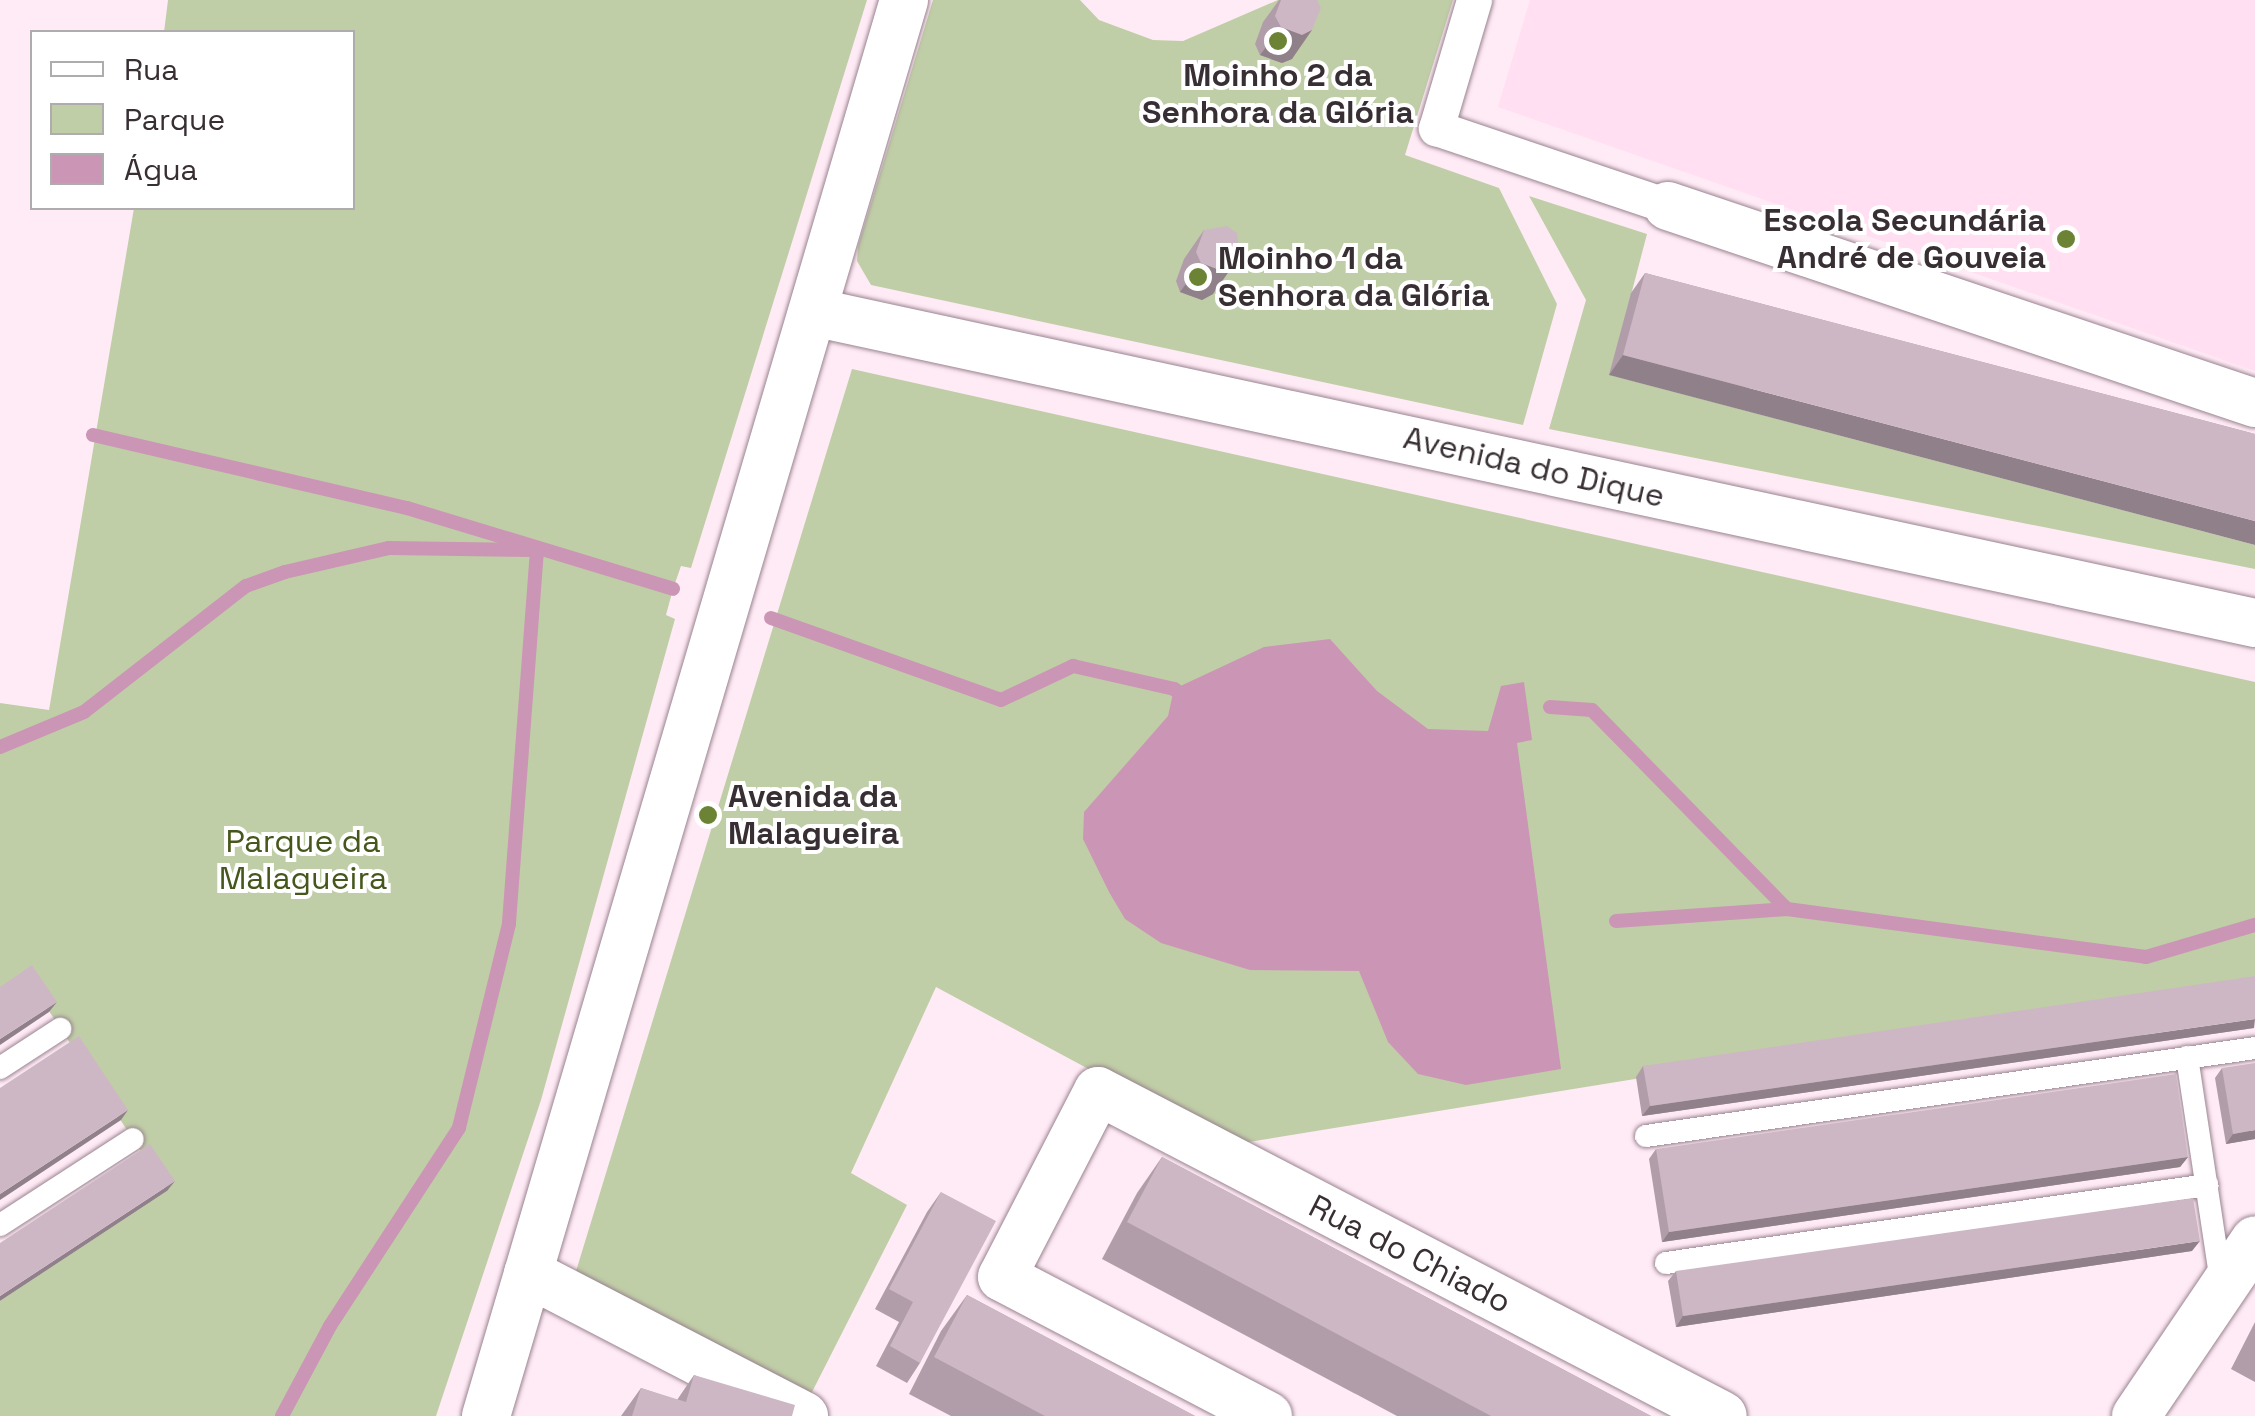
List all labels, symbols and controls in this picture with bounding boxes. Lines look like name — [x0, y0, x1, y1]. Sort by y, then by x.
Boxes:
legend — [30, 30, 355, 210]
marker: Moinho 2 da Senhora da Glória — [1267, 30, 1289, 52]
text: Rua — [124, 50, 179, 89]
place label: Moinho 2 da Senhora da Glória — [1142, 57, 1414, 132]
text: Parque — [124, 100, 225, 139]
text: Água — [124, 150, 198, 189]
place label: Escola Secundária André de Gouveia — [1763, 202, 2046, 277]
marker: Escola Secundária André de Gouveia — [2055, 228, 2077, 250]
place label: Moinho 1 da Senhora da Glória — [1218, 240, 1490, 315]
marker: Moinho 1 da Senhora da Glória — [1187, 266, 1209, 288]
street label: Avenida do Dique — [1400, 418, 1668, 516]
place label: Avenida da Malagueira — [728, 778, 899, 853]
marker: Avenida da Malagueira — [697, 804, 719, 826]
park label: Parque da Malagueira — [219, 823, 387, 898]
street label: Rua do Chiado — [1303, 1187, 1517, 1321]

